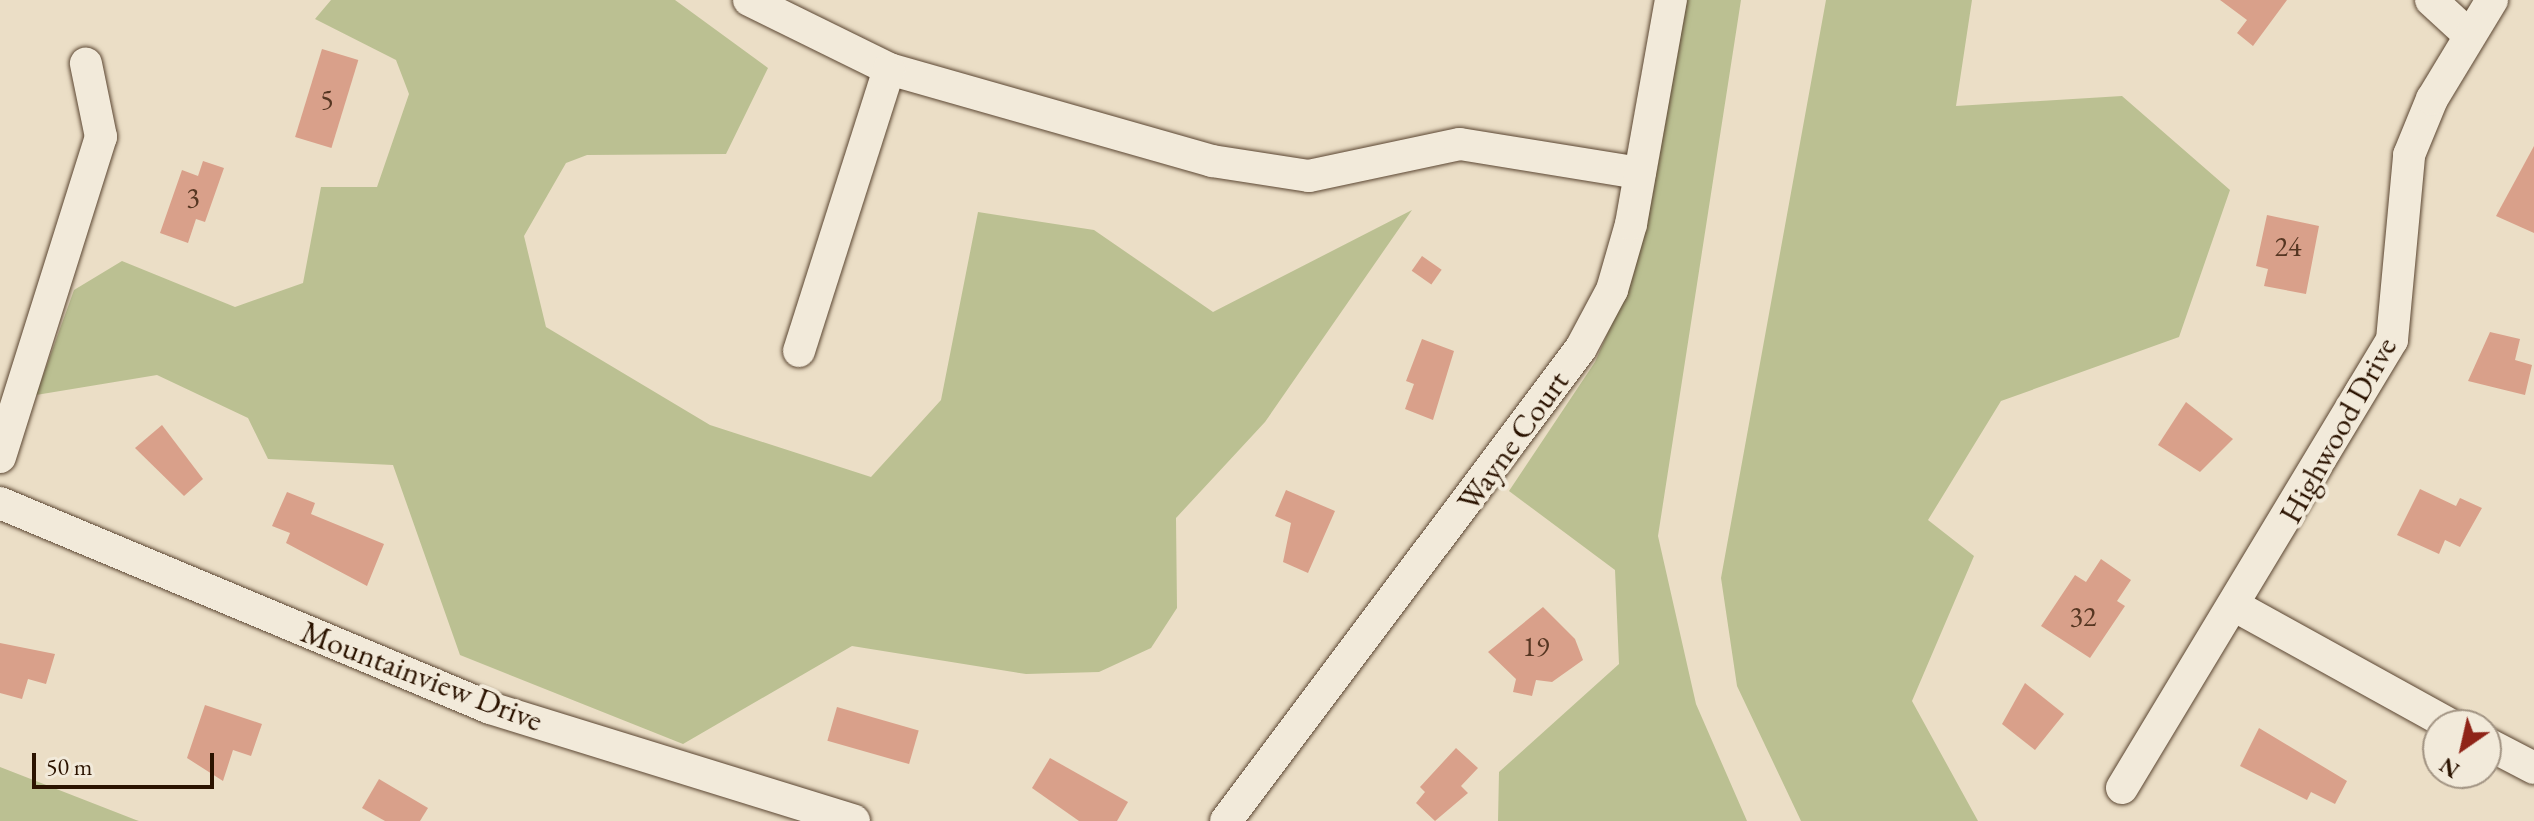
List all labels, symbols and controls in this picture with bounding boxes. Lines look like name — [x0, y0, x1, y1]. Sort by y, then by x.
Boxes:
house number: 5 — [320, 82, 334, 116]
house number: 3 — [186, 180, 200, 214]
house number: 24 — [2275, 229, 2301, 263]
street label: Highwood Drive — [2271, 330, 2405, 530]
street label: Wayne Court — [1449, 363, 1577, 519]
house number: 32 — [2070, 599, 2096, 633]
street label: Mountainview Drive — [296, 612, 548, 740]
house number: 19 — [1523, 629, 1549, 663]
north arrow — [2422, 709, 2502, 789]
scale bar — [36, 737, 218, 787]
text: 50 m — [46, 751, 93, 782]
text: N — [2434, 751, 2465, 785]

